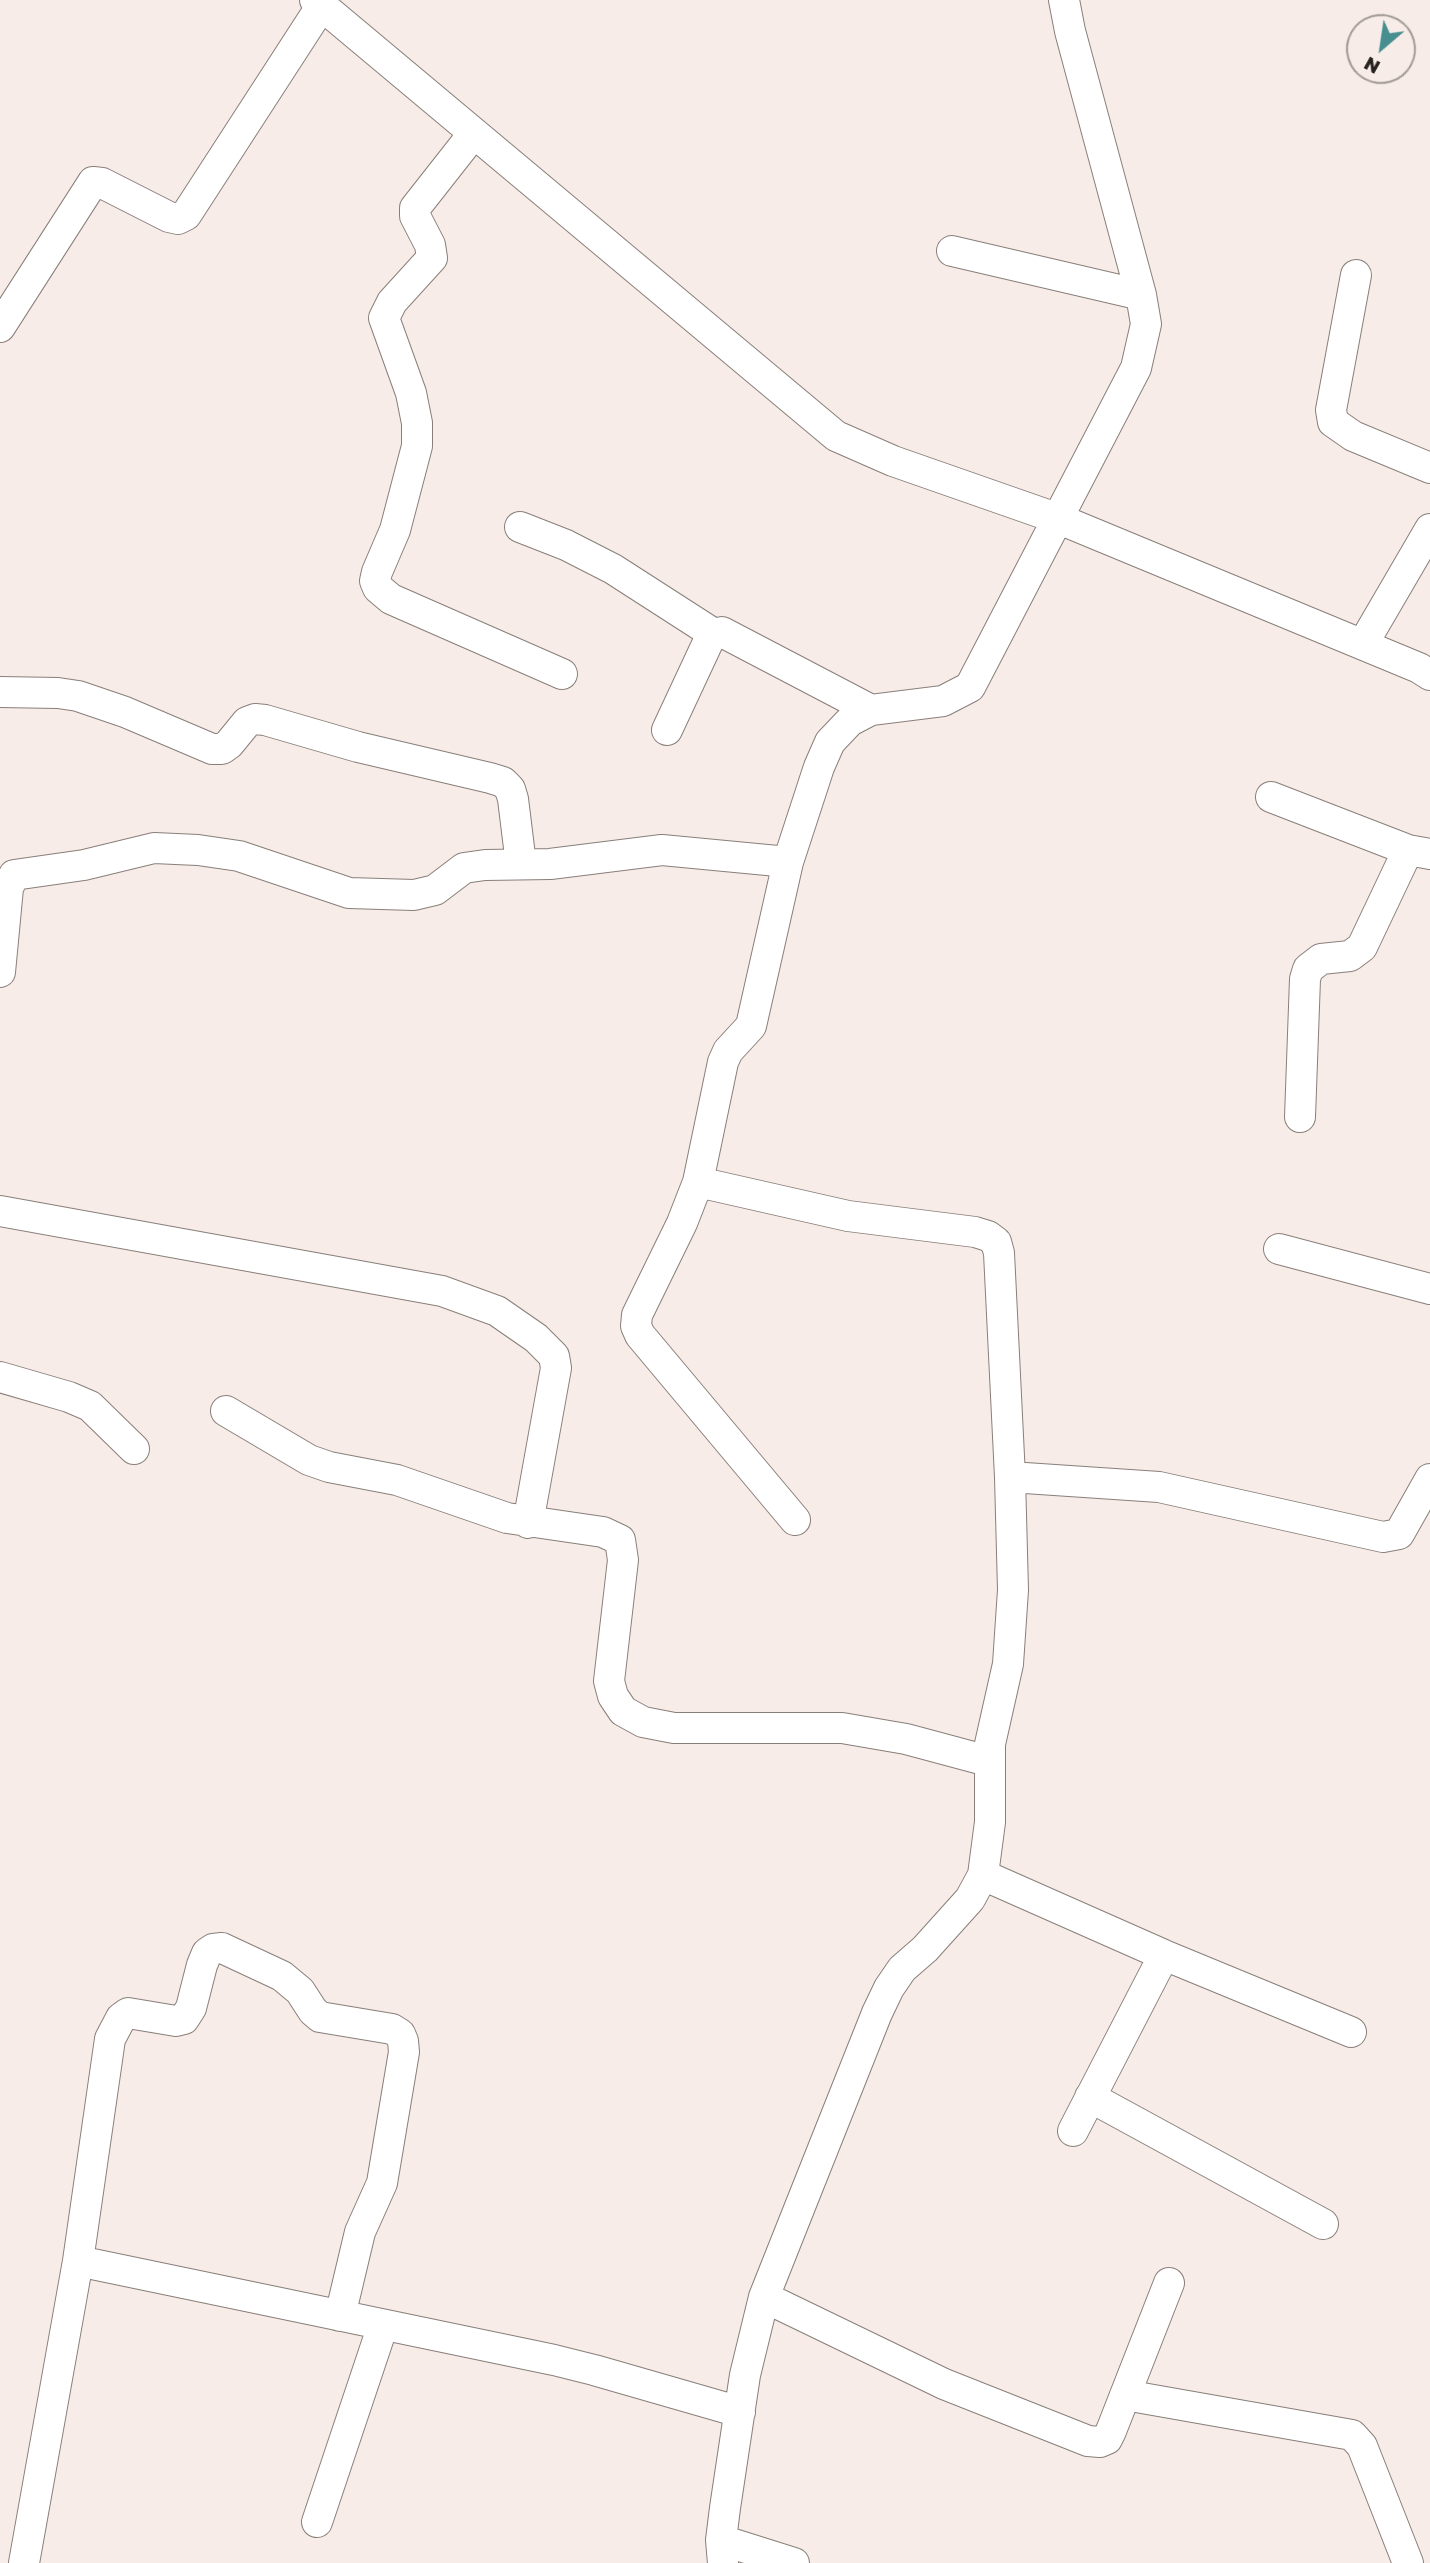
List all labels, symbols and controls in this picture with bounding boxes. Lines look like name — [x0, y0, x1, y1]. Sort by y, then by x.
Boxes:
north arrow — [1346, 14, 1416, 84]
text: N — [1360, 52, 1383, 80]

